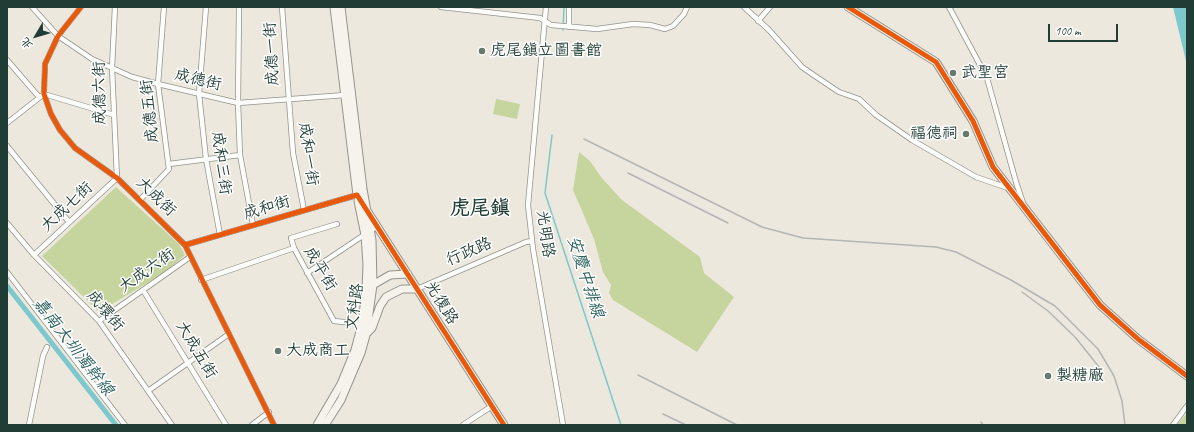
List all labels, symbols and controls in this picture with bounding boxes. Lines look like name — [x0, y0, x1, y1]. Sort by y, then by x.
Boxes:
north arrow — [16, 16, 56, 56]
scale bar — [1050, 16, 1120, 42]
street label: 成德一街 — [261, 22, 283, 86]
text: 100 m — [1055, 23, 1081, 39]
text: 北 — [18, 35, 35, 52]
place label: 虎尾鎮立圖書館 — [490, 41, 602, 61]
marker: 虎尾鎮立圖書館 — [477, 46, 487, 56]
street label: 成德六街 — [90, 61, 110, 125]
place label: 武聖宮 — [961, 63, 1009, 83]
street label: 成德街 — [172, 65, 224, 95]
marker: 武聖宮 — [948, 68, 958, 78]
street label: 成德五街 — [137, 78, 163, 144]
street label: 成和一街 — [294, 121, 322, 187]
place label: 福德祠 — [910, 124, 958, 144]
marker: 福德祠 — [961, 129, 971, 139]
street label: 成和三街 — [207, 130, 235, 196]
street label: 大成街 — [132, 173, 180, 221]
street label: 大成七街 — [37, 178, 97, 236]
street label: 成和街 — [241, 192, 293, 224]
district label: 虎尾鎮 — [450, 197, 510, 221]
street label: 光明路 — [532, 209, 558, 259]
water label: 安慶中排線 — [562, 233, 608, 321]
street label: 行政路 — [443, 234, 495, 270]
street label: 成平街 — [299, 243, 341, 295]
street label: 大成六街 — [115, 245, 179, 297]
street label: 光復路 — [420, 278, 462, 328]
street label: 文科路 — [342, 282, 368, 332]
street label: 成環街 — [82, 286, 128, 336]
water label: 嘉南大圳濁幹線 — [28, 294, 118, 400]
street label: 大成五街 — [171, 318, 221, 382]
place label: 大成商工 — [286, 341, 350, 361]
marker: 大成商工 — [273, 346, 283, 356]
place label: 製糖廠 — [1056, 366, 1104, 386]
marker: 製糖廠 — [1043, 371, 1053, 381]

